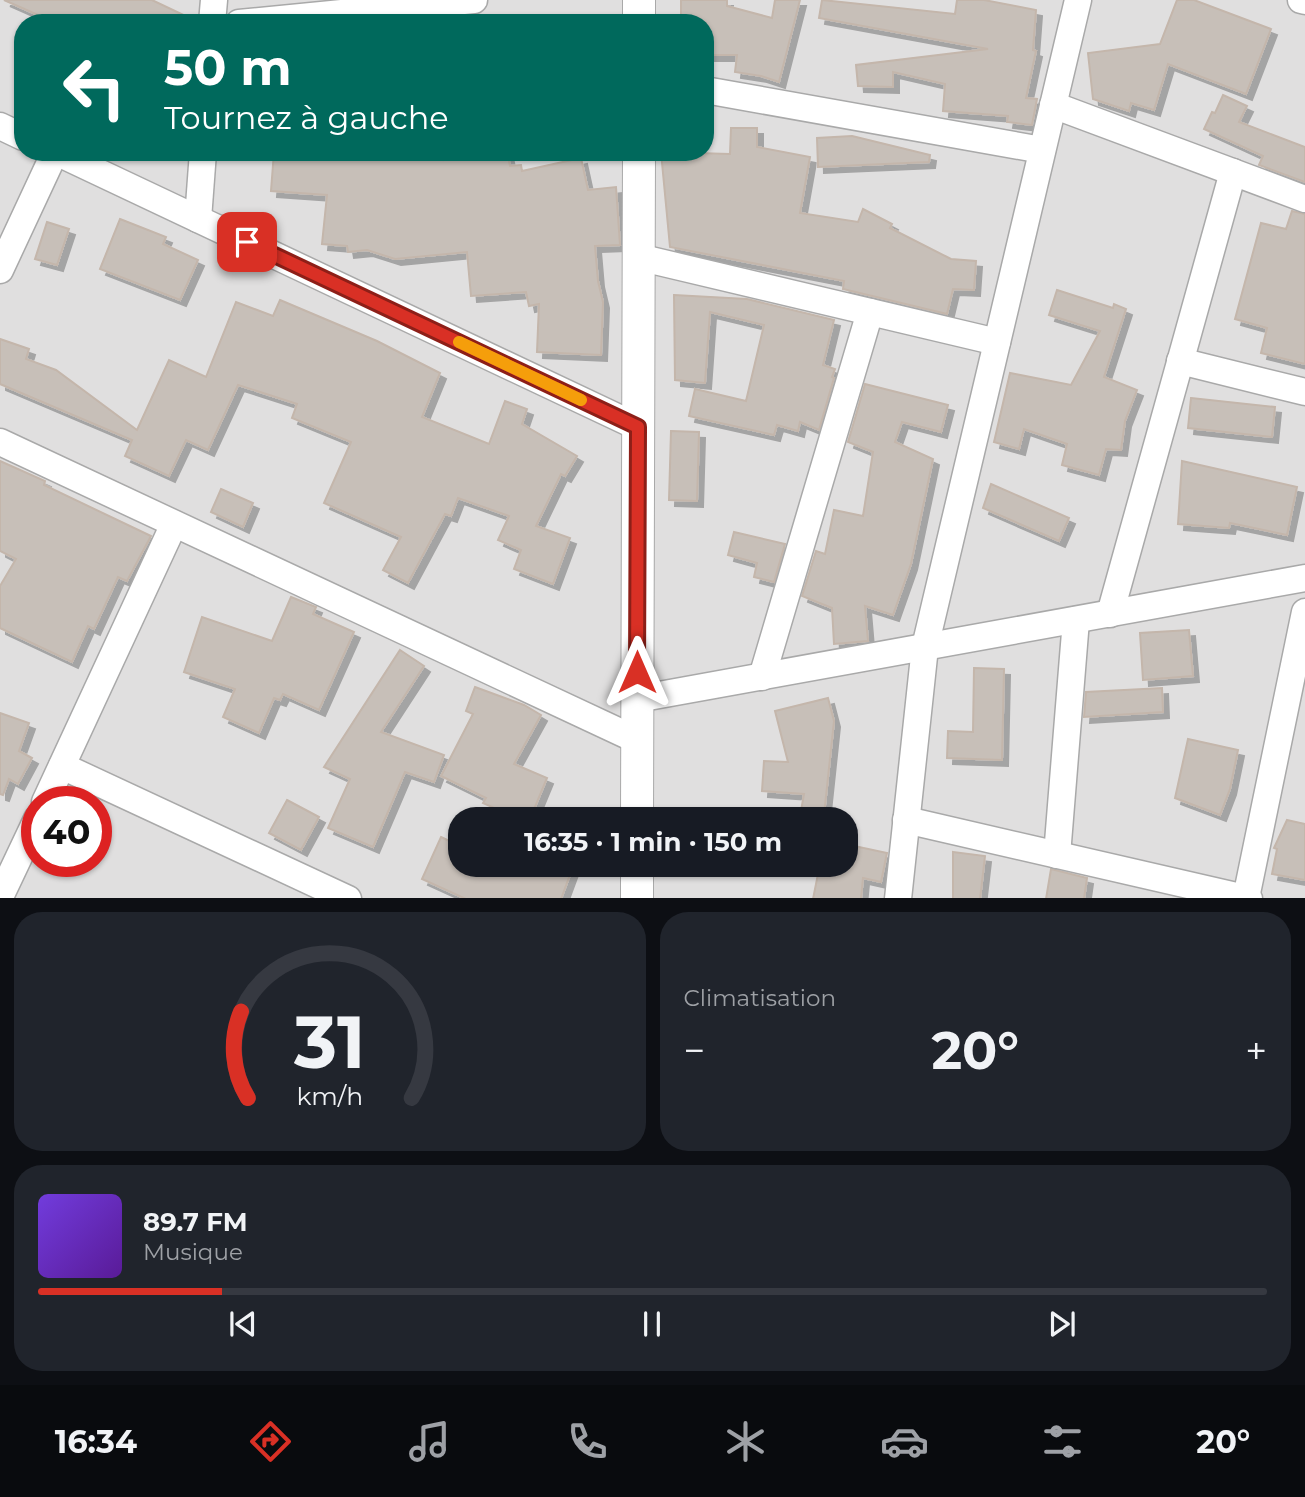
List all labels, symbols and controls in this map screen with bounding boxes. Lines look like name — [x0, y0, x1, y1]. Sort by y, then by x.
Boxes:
text: 50 m — [164, 38, 292, 97]
icon: left — [49, 42, 140, 133]
text: Tournez à gauche — [164, 98, 449, 137]
pin — [217, 212, 277, 272]
icon: arrive — [228, 223, 266, 261]
position arrow — [600, 635, 674, 709]
speed limit sign: 40 — [21, 786, 112, 877]
text: 16:35 · 1 min · 150 m — [524, 826, 782, 858]
text: Climatisation — [684, 984, 836, 1012]
text: 31 — [293, 998, 366, 1086]
text: 20° — [931, 1019, 1019, 1082]
text: − — [684, 1027, 705, 1074]
text: + — [1245, 1027, 1267, 1074]
text: km/h — [296, 1080, 363, 1110]
text: 89.7 FM — [143, 1206, 248, 1238]
text: Musique — [143, 1238, 243, 1266]
icon: previous — [224, 1305, 262, 1343]
icon: pause — [633, 1305, 671, 1343]
icon: next — [1043, 1305, 1081, 1343]
icon: directions — [246, 1417, 295, 1466]
icon: music — [405, 1417, 454, 1466]
icon: phone — [563, 1417, 612, 1466]
icon: climate — [721, 1417, 770, 1466]
icon: car — [880, 1417, 929, 1466]
icon: filters — [1038, 1417, 1087, 1466]
text: 16:34 — [55, 1422, 137, 1461]
text: 20° — [1196, 1422, 1250, 1461]

